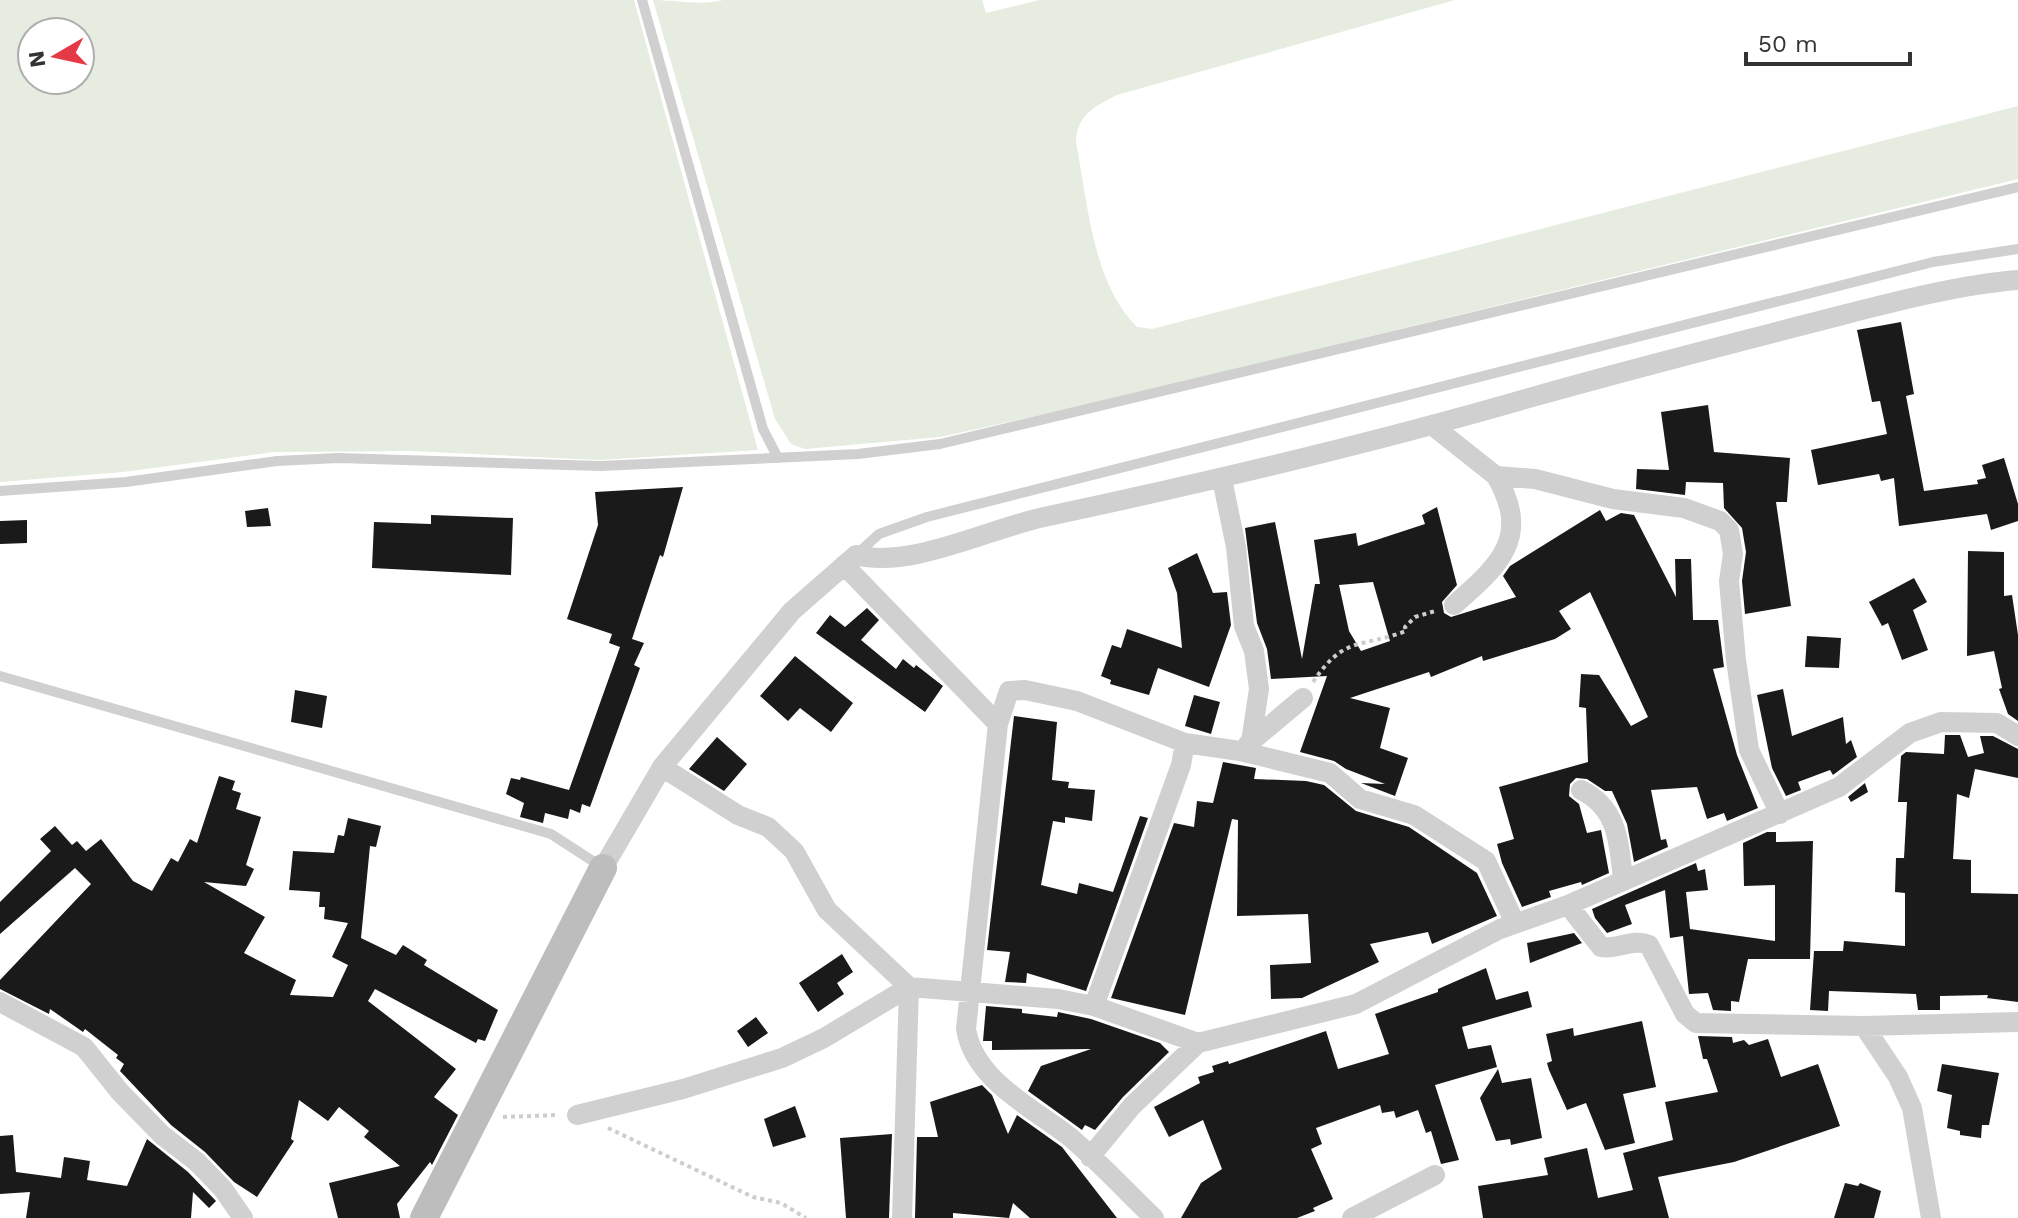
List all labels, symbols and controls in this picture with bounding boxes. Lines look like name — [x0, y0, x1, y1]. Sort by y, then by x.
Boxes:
north arrow — [16, 16, 96, 96]
scale bar — [1746, 16, 1910, 66]
text: 50 m — [1758, 30, 1818, 58]
text: N — [23, 49, 50, 69]

